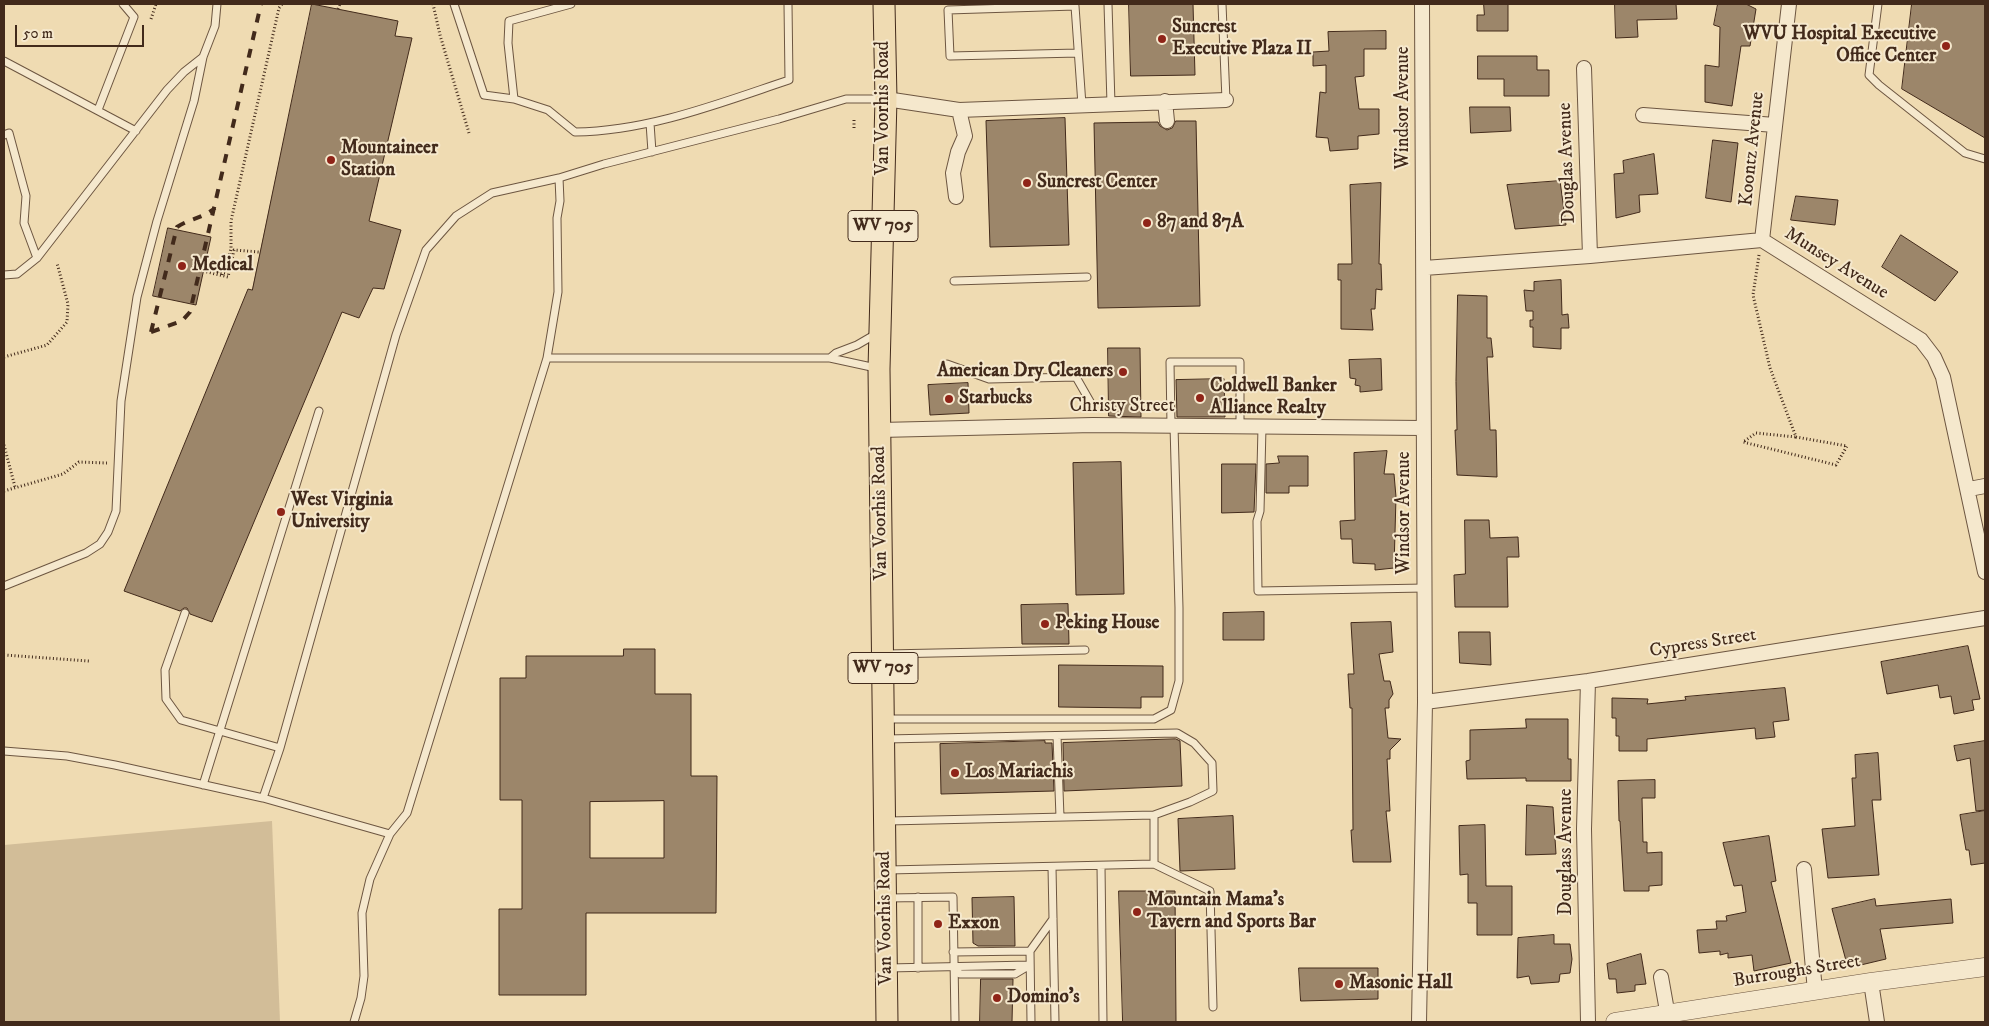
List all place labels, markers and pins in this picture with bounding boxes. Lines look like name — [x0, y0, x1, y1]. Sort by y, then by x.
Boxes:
place label: Suncrest Executive Plaza II — [1172, 17, 1312, 61]
place label: WVU Hospital Executive Office Center — [1743, 24, 1936, 68]
marker: Suncrest Executive Plaza II — [1156, 33, 1168, 45]
marker: WVU Hospital Executive Office Center — [1940, 40, 1952, 52]
place label: Mountaineer Station — [341, 138, 438, 182]
marker: Mountaineer Station — [325, 154, 337, 166]
place label: Suncrest Center — [1037, 172, 1157, 194]
marker: Suncrest Center — [1021, 177, 1033, 189]
place label: 87 and 87A — [1157, 212, 1244, 234]
marker: 87 and 87A — [1141, 217, 1153, 229]
place label: Medical — [192, 255, 253, 277]
marker: Medical — [176, 260, 188, 272]
place label: American Dry Cleaners — [937, 361, 1113, 383]
marker: American Dry Cleaners — [1117, 366, 1129, 378]
place label: Coldwell Banker Alliance Realty — [1210, 376, 1337, 420]
place label: Starbucks — [959, 388, 1032, 410]
marker: Coldwell Banker Alliance Realty — [1194, 392, 1206, 404]
marker: Starbucks — [943, 393, 955, 405]
place label: West Virginia University — [291, 490, 393, 534]
marker: West Virginia University — [275, 506, 287, 518]
place label: Peking House — [1055, 613, 1159, 635]
marker: Peking House — [1039, 618, 1051, 630]
place label: Los Mariachis — [965, 762, 1073, 784]
marker: Los Mariachis — [949, 767, 961, 779]
place label: Mountain Mama's Tavern and Sports Bar — [1147, 890, 1316, 934]
marker: Mountain Mama's Tavern and Sports Bar — [1131, 906, 1143, 918]
place label: Exxon — [948, 913, 999, 935]
marker: Exxon — [932, 918, 944, 930]
place label: Masonic Hall — [1349, 973, 1453, 995]
marker: Masonic Hall — [1333, 978, 1345, 990]
place label: Domino's — [1007, 987, 1080, 1009]
marker: Domino's — [991, 992, 1003, 1004]

